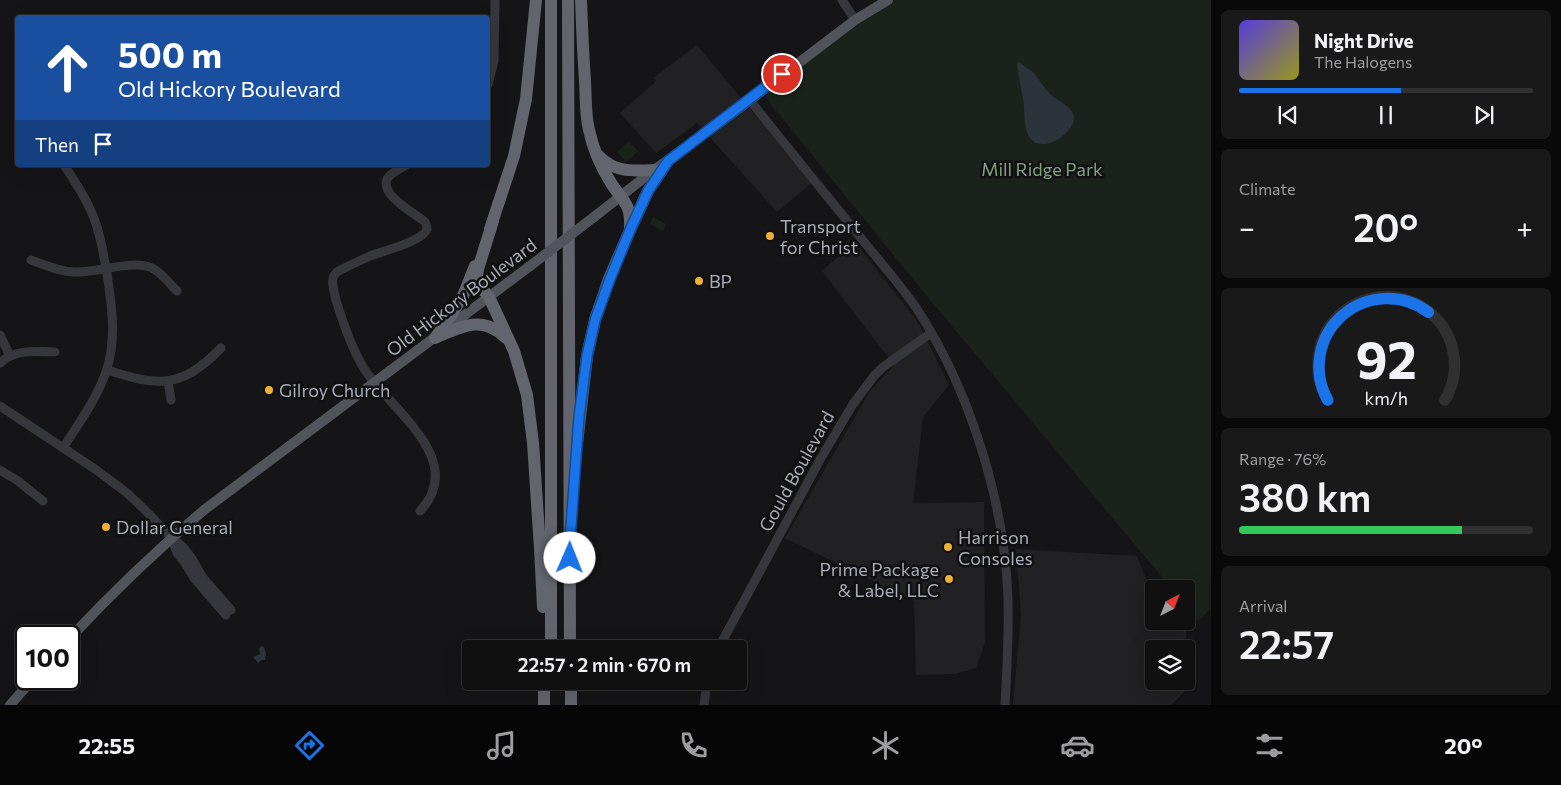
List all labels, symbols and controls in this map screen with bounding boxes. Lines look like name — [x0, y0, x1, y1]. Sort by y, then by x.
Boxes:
text: Night Drive — [1314, 29, 1414, 52]
text: 500 m — [118, 32, 222, 75]
icon: ahead — [35, 35, 100, 100]
text: The Halogens — [1314, 52, 1412, 71]
pin — [761, 53, 803, 95]
icon: arrive — [768, 60, 796, 88]
text: Old Hickory Boulevard — [118, 75, 341, 102]
icon: previous — [1274, 101, 1302, 129]
icon: pause — [1372, 101, 1400, 129]
icon: next — [1470, 101, 1498, 129]
icon: arrive — [89, 130, 117, 158]
text: Then — [35, 133, 79, 156]
park label: Mill Ridge Park — [981, 158, 1103, 180]
text: Climate — [1239, 179, 1295, 198]
text: 20° — [1353, 203, 1418, 250]
text: − — [1239, 210, 1255, 244]
text: + — [1517, 210, 1533, 244]
place label: Transport for Christ — [780, 215, 861, 258]
marker: Transport for Christ — [764, 230, 776, 242]
street label: Old Hickory Boulevard — [382, 233, 540, 361]
place label: BP — [709, 270, 732, 292]
marker: BP — [693, 275, 705, 287]
text: 92 — [1355, 326, 1417, 390]
place label: Gilroy Church — [279, 379, 390, 401]
marker: Gilroy Church — [263, 384, 275, 396]
text: km/h — [1364, 387, 1408, 409]
street label: Gould Boulevard — [754, 407, 838, 535]
text: Range · 76% — [1239, 449, 1326, 468]
text: 380 km — [1239, 473, 1371, 520]
place label: Dollar General — [116, 516, 233, 538]
marker: Dollar General — [100, 521, 112, 533]
place label: Harrison Consoles — [958, 526, 1033, 569]
position arrow — [543, 531, 595, 583]
marker: Harrison Consoles — [942, 541, 954, 553]
place label: Prime Package & Label, LLC — [819, 558, 939, 601]
marker: Prime Package & Label, LLC — [943, 573, 955, 585]
north arrow — [1145, 580, 1195, 630]
map controls — [1145, 580, 1195, 690]
text: Arrival — [1239, 596, 1287, 615]
text: 22:57 — [1239, 620, 1334, 667]
speed limit sign: 100 — [15, 625, 80, 690]
button: layers — [1145, 640, 1195, 690]
text: 22:57 · 2 min · 670 m — [518, 653, 691, 676]
icon: directions — [292, 728, 327, 763]
icon: music — [484, 728, 519, 763]
icon: phone — [676, 728, 711, 763]
icon: climate — [868, 728, 903, 763]
icon: car — [1060, 728, 1095, 763]
icon: filters — [1252, 728, 1287, 763]
text: 22:55 — [79, 732, 135, 759]
text: 20° — [1444, 732, 1482, 759]

